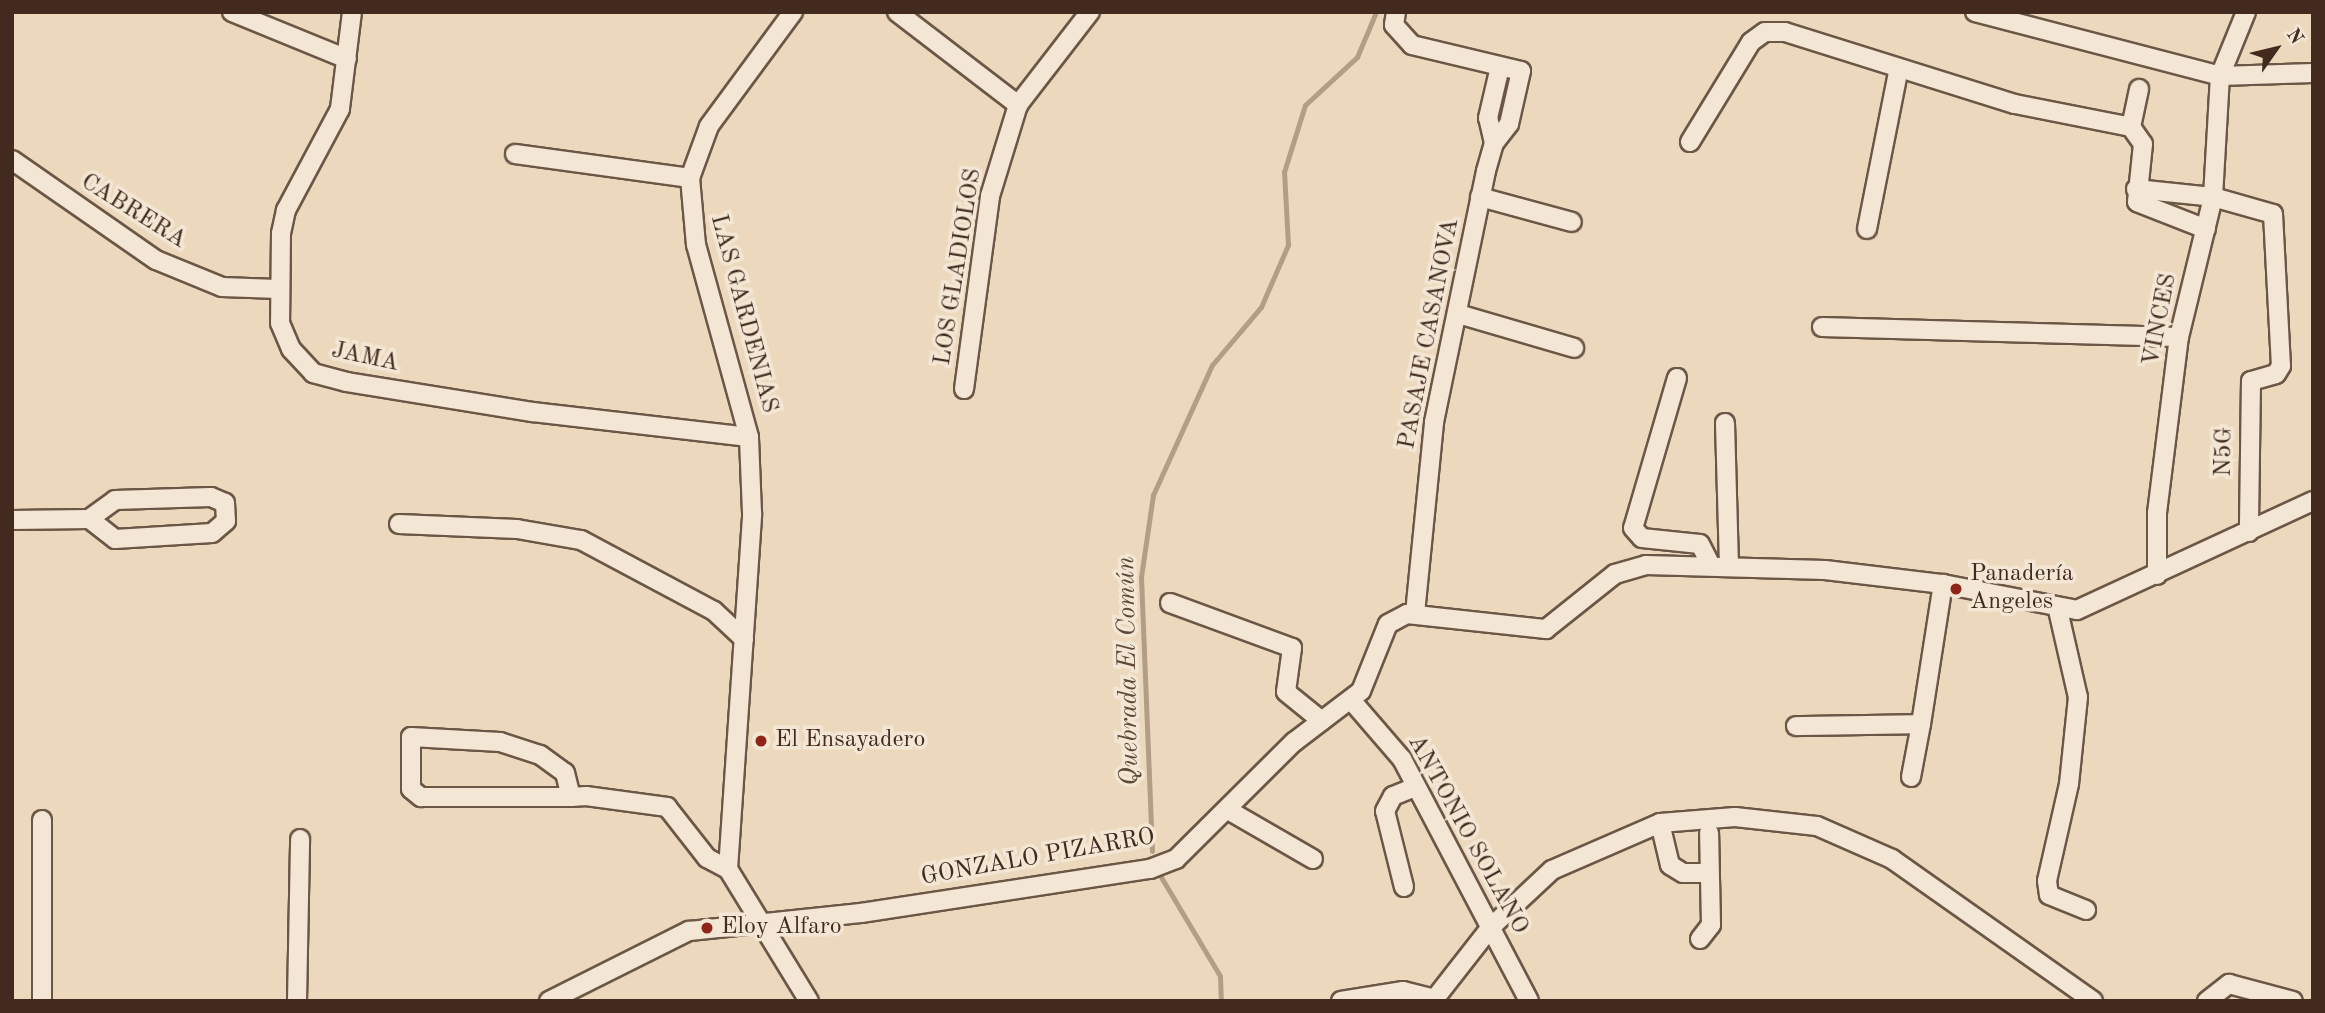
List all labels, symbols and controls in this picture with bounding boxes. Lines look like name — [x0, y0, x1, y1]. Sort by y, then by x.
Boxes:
north arrow — [2241, 14, 2311, 84]
text: N — [2282, 26, 2306, 48]
street label: LOS GLADIOLOS — [929, 167, 989, 367]
street label: CABRERA — [75, 168, 191, 256]
street label: LAS GARDENIAS — [703, 212, 783, 416]
street label: PASAJE CASANOVA — [1394, 216, 1466, 452]
street label: VINCES — [2138, 271, 2184, 369]
street label: JAMA — [329, 337, 401, 379]
street label: N5G — [2210, 427, 2240, 477]
water label: Quebrada El Común — [1111, 556, 1147, 786]
place label: Panadería Angeles — [1970, 561, 2074, 617]
marker: Panadería Angeles — [1948, 581, 1964, 597]
place label: El Ensayadero — [775, 727, 925, 755]
street label: ANTONIO SOLANO — [1400, 730, 1534, 940]
marker: El Ensayadero — [753, 733, 769, 749]
street label: GONZALO PIZARRO — [919, 823, 1157, 893]
place label: Eloy Alfaro — [721, 914, 842, 942]
marker: Eloy Alfaro — [699, 920, 715, 936]

